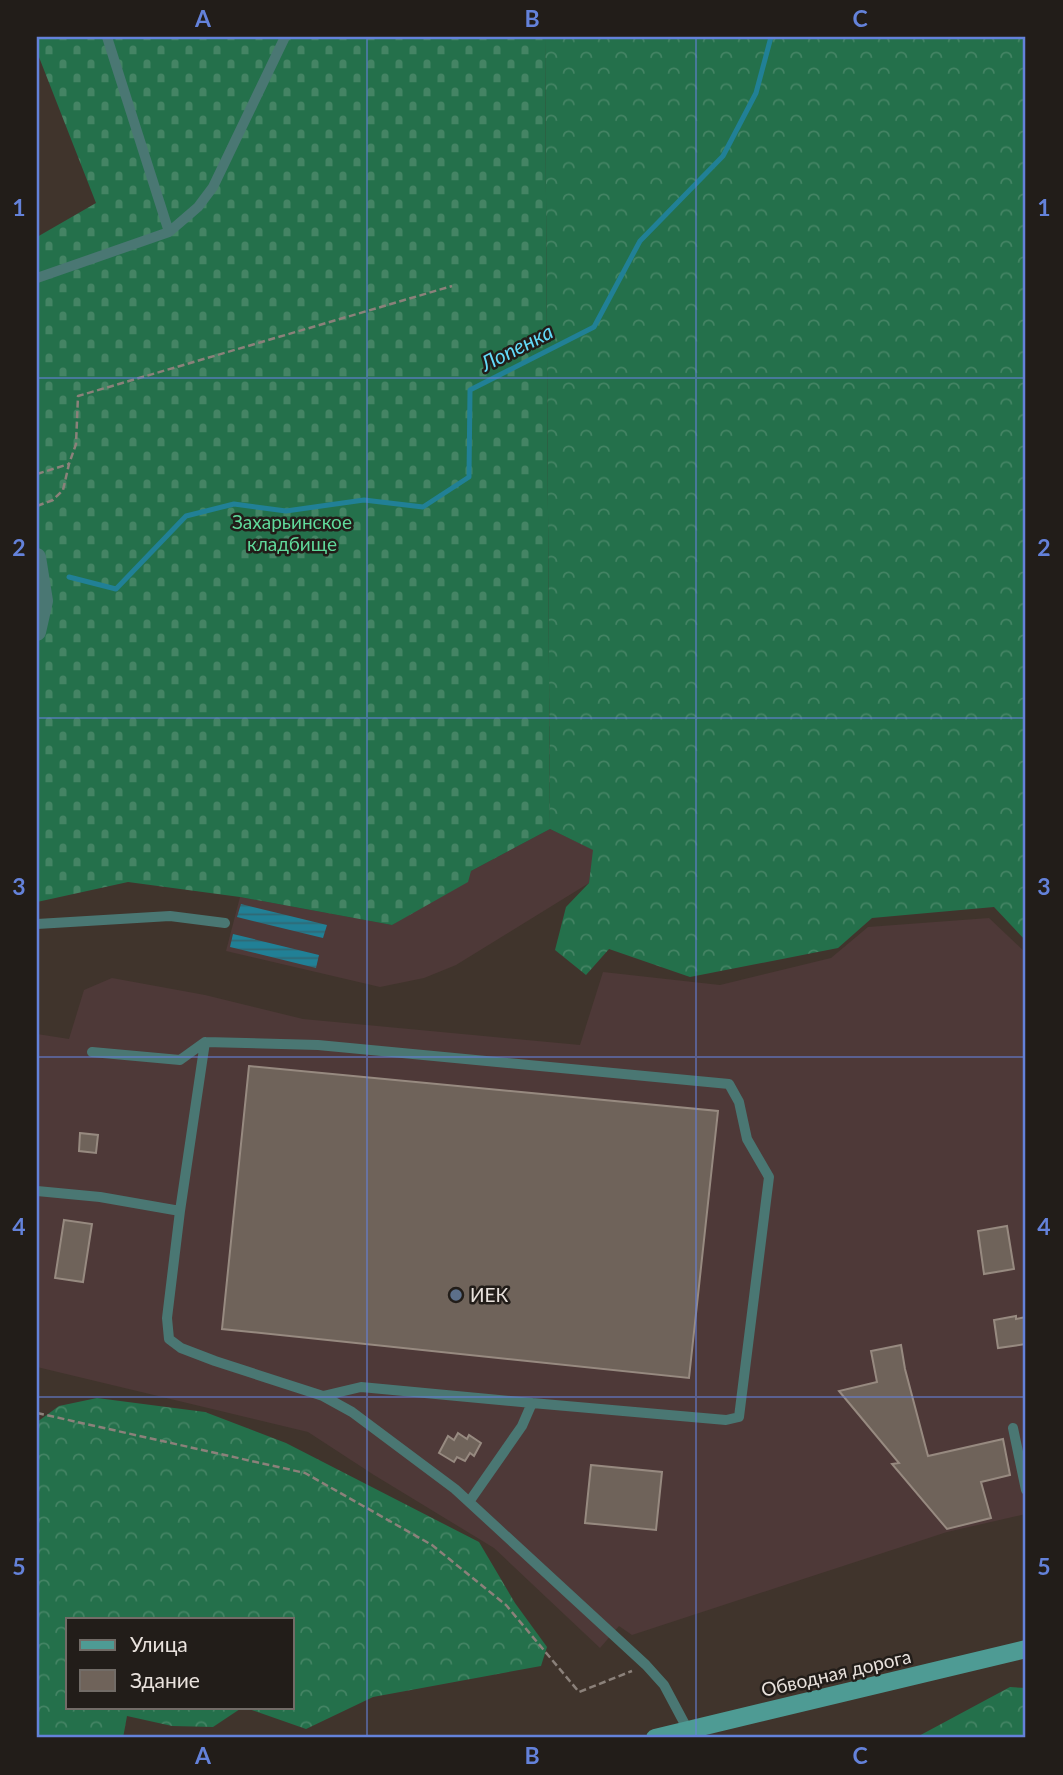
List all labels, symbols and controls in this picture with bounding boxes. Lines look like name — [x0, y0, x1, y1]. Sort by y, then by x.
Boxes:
text: A — [194, 4, 212, 32]
text: B — [524, 4, 540, 32]
text: C — [852, 4, 868, 32]
text: 1 — [12, 193, 26, 221]
text: 1 — [1037, 193, 1051, 221]
water label: Лопенка — [475, 318, 557, 376]
park label: Захарьинское кладбище — [232, 510, 352, 555]
text: 2 — [12, 533, 26, 561]
text: 2 — [1037, 533, 1051, 561]
text: 3 — [12, 872, 26, 900]
text: 3 — [1037, 872, 1051, 900]
text: 4 — [12, 1212, 26, 1240]
text: 4 — [1037, 1212, 1051, 1240]
place label: ИЕК — [470, 1283, 508, 1306]
marker: ИЕК — [448, 1287, 464, 1303]
text: 5 — [12, 1552, 26, 1580]
text: 5 — [1037, 1552, 1051, 1580]
legend — [66, 1618, 294, 1708]
text: Улица — [130, 1631, 188, 1656]
street label: Обводная дорога — [759, 1644, 913, 1701]
text: Здание — [130, 1667, 200, 1692]
text: A — [194, 1741, 212, 1769]
text: B — [524, 1741, 540, 1769]
text: C — [852, 1741, 868, 1769]

